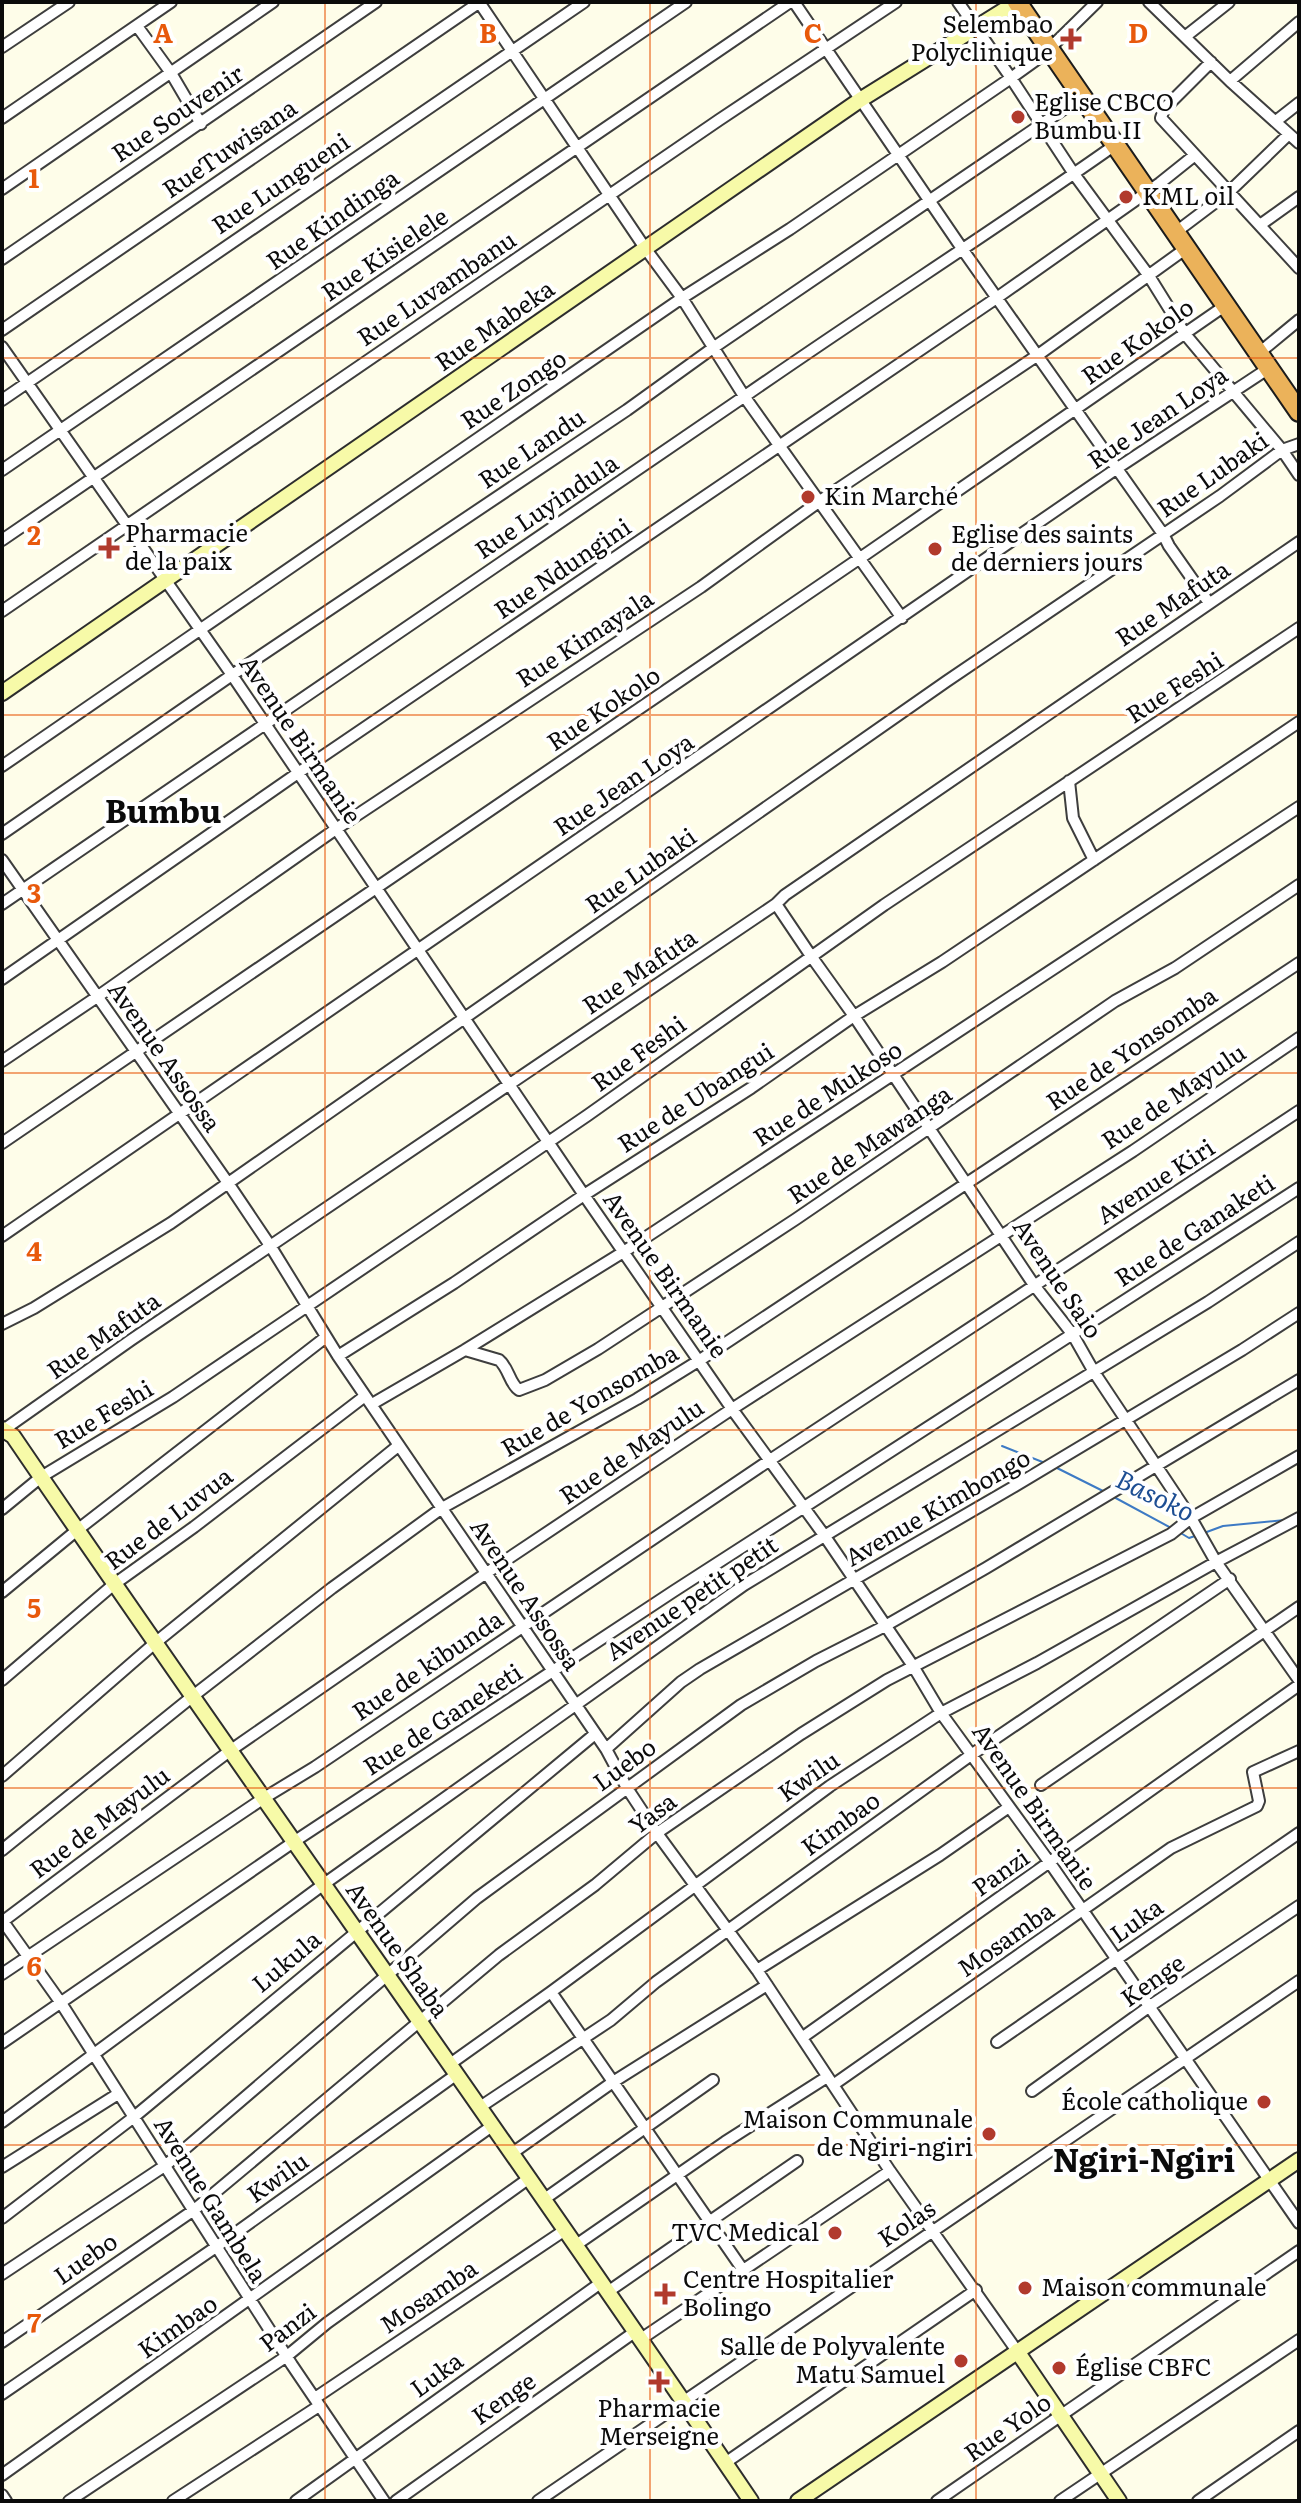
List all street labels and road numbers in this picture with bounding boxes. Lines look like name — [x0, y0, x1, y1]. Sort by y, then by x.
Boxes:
street label: Rue Souvenir — [104, 54, 250, 169]
street label: RueTuwisana — [154, 89, 303, 205]
street label: Rue Lungueni — [204, 123, 355, 241]
street label: Rue Kindinga — [258, 159, 405, 277]
street label: Rue Kisielele — [313, 198, 454, 308]
street label: Rue Luvambanu — [349, 221, 522, 353]
street label: Rue Mabeka — [427, 270, 561, 378]
street label: Rue Kokolo — [1073, 288, 1200, 392]
street label: Rue Zongo — [453, 340, 573, 436]
street label: Rue Jean Loya — [1079, 356, 1234, 476]
street label: Rue Landu — [470, 398, 591, 496]
street label: Rue Lubaki — [1149, 422, 1274, 524]
street label: Rue Luyindula — [467, 444, 624, 566]
street label: Rue Ndungini — [486, 508, 637, 626]
street label: Rue Mafuta — [1107, 551, 1236, 653]
street label: Rue Kimayala — [508, 579, 659, 694]
street label: Rue Feshi — [1118, 641, 1229, 730]
street label: Avenue Birmanie — [233, 647, 372, 830]
street label: Rue Kokolo — [539, 656, 666, 758]
street label: Rue Jean Loya — [545, 723, 700, 843]
street label: Rue Lubaki — [577, 818, 702, 920]
street label: Rue Mafuta — [574, 919, 703, 1021]
street label: Avenue Assossa — [101, 973, 231, 1138]
street label: Rue de Yonsomba — [1038, 977, 1223, 1117]
street label: Rue Feshi — [583, 1006, 692, 1098]
street label: Rue de Mukoso — [745, 1031, 908, 1153]
street label: Rue de Ubangui — [610, 1032, 780, 1160]
street label: Rue de Mayulu — [1093, 1034, 1252, 1156]
street label: Rue de Mawanga — [780, 1075, 958, 1211]
street label: Avenue Kiri — [1089, 1129, 1221, 1231]
street label: Rue de Ganaketi — [1107, 1164, 1280, 1294]
street label: Avenue Birmanie — [596, 1183, 738, 1364]
street label: Avenue Saio — [1006, 1211, 1112, 1345]
street label: Rue Mafuta — [39, 1282, 167, 1386]
street label: Rue de Yonsomba — [494, 1334, 684, 1464]
street label: Rue Feshi — [47, 1370, 159, 1456]
street label: Rue de Mayulu — [551, 1389, 710, 1511]
street label: Avenue Kimbongo — [838, 1438, 1036, 1573]
street label: Rue de Luvua — [96, 1457, 239, 1577]
street label: Avenue Assossa — [463, 1511, 591, 1677]
street label: Avenue petit petit — [597, 1526, 784, 1668]
street label: Rue de kibunda — [344, 1600, 509, 1728]
street label: Rue de Ganeketi — [355, 1653, 528, 1782]
street label: Avenue Birmanie — [965, 1715, 1107, 1896]
street label: Luebo — [585, 1728, 662, 1798]
street label: Kwilu — [770, 1741, 845, 1809]
street label: Rue de Mayulu — [21, 1757, 176, 1885]
street label: Kimbao — [793, 1781, 886, 1863]
street label: Yasa — [620, 1783, 683, 1841]
street label: Panzi — [964, 1839, 1035, 1903]
street label: Avenue Shaba — [339, 1873, 459, 2024]
street label: Luka — [1102, 1888, 1169, 1950]
street label: Mosamba — [949, 1892, 1060, 1984]
street label: Lukula — [243, 1921, 328, 1999]
street label: Kenge — [1112, 1944, 1191, 2014]
street label: Avenue Gambela — [147, 2109, 277, 2289]
street label: Kwilu — [239, 2142, 314, 2210]
street label: Kolas — [870, 2190, 942, 2254]
street label: Luebo — [46, 2222, 123, 2291]
street label: Mosamba — [372, 2249, 483, 2340]
street label: Kimbao — [130, 2285, 223, 2365]
street label: Panzi — [251, 2293, 322, 2359]
street label: Luka — [402, 2342, 469, 2404]
street label: Kenge — [463, 2362, 542, 2432]
street label: Rue Yolo — [956, 2383, 1057, 2469]

